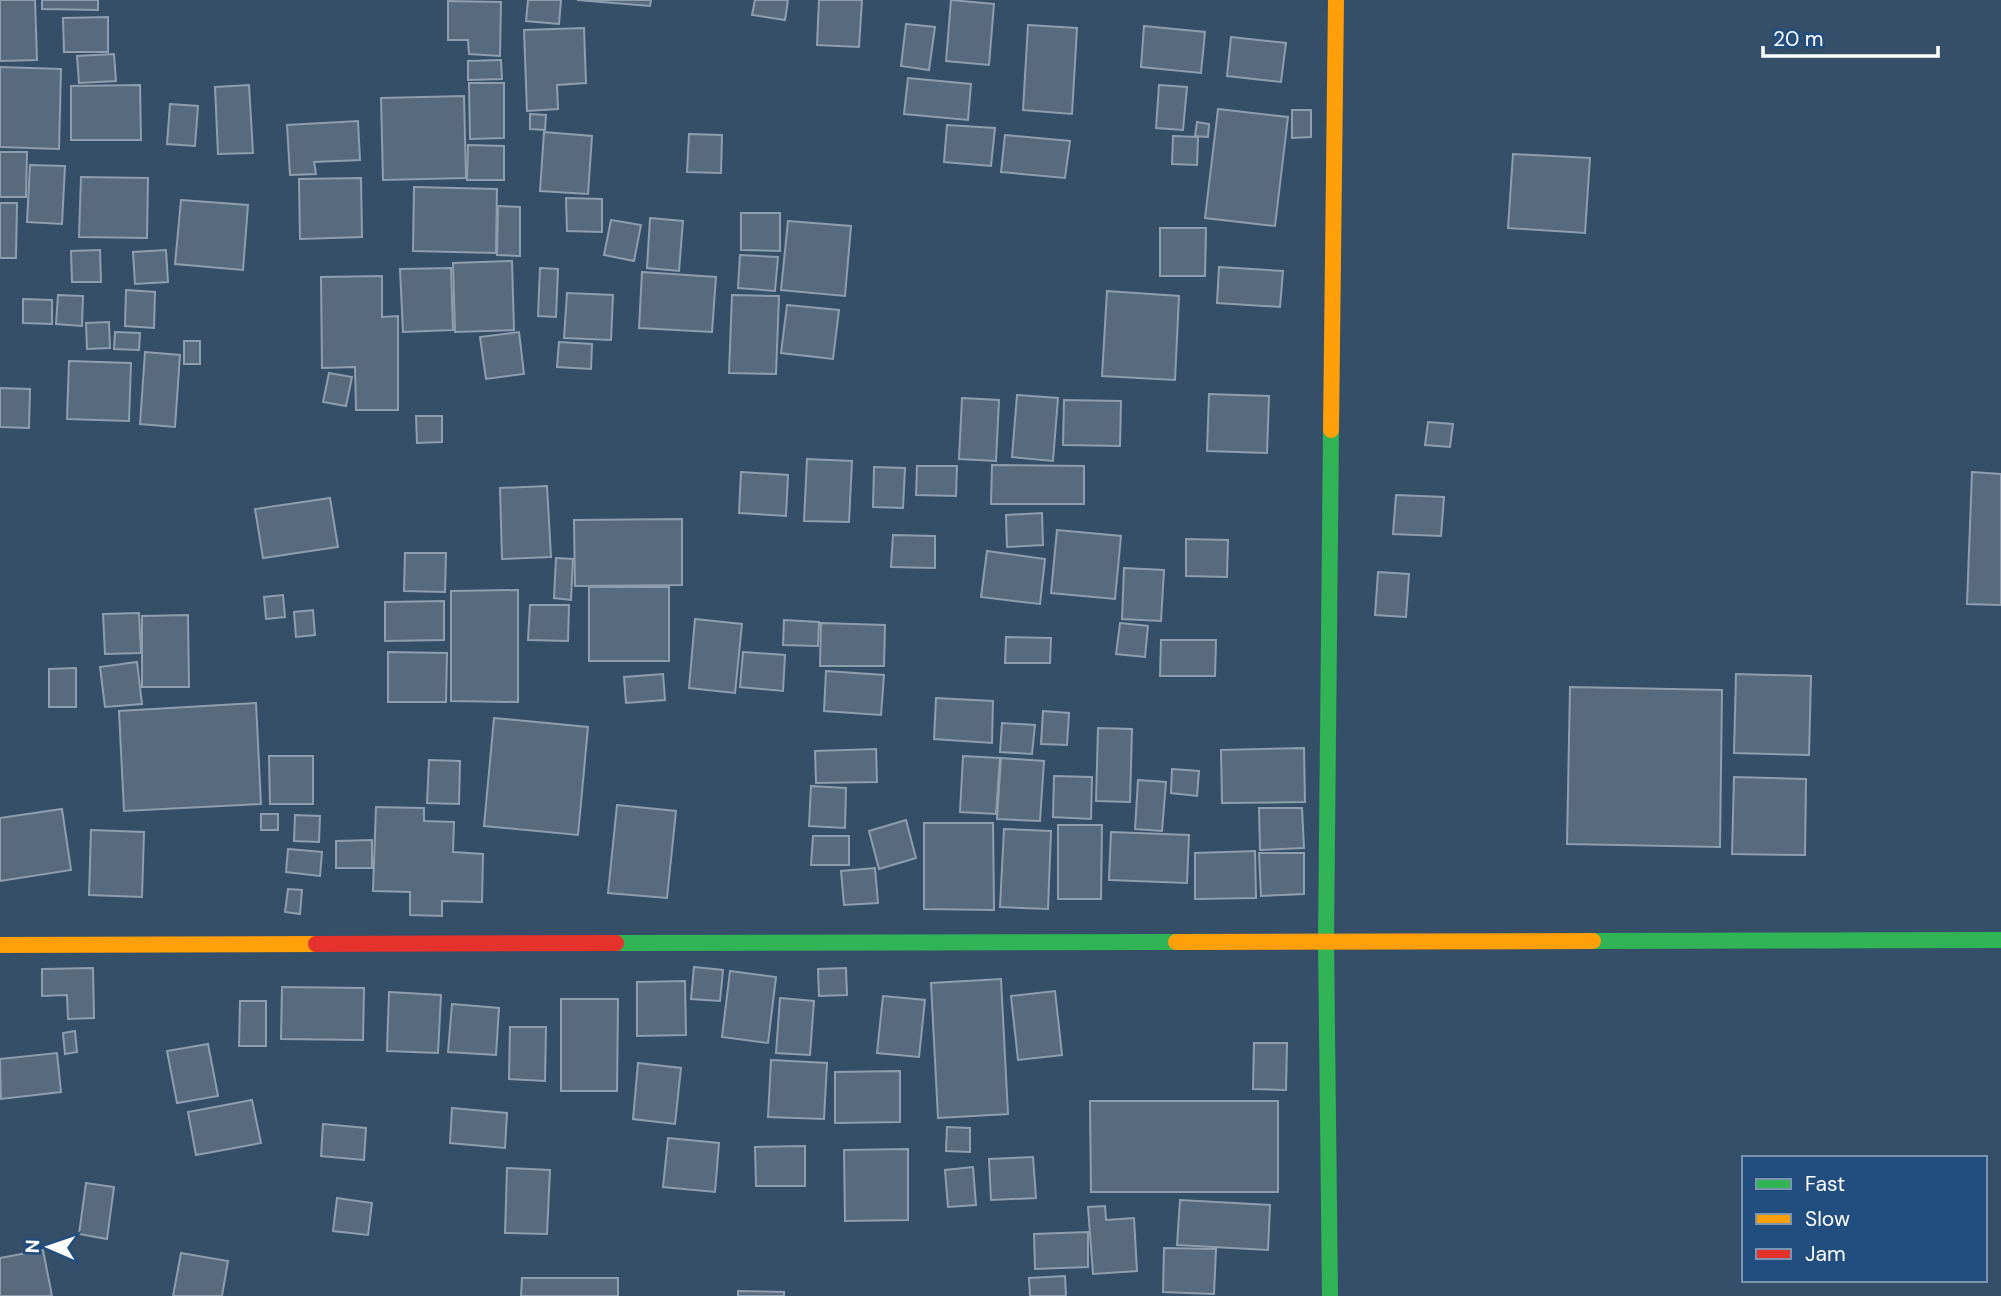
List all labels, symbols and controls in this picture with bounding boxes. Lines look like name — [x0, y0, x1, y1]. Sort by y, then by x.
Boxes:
scale bar — [1763, 14, 1938, 58]
text: 20 m — [1773, 25, 1824, 53]
legend — [1742, 1156, 1987, 1282]
text: Fast — [1805, 1170, 1845, 1198]
text: Slow — [1805, 1205, 1850, 1233]
north arrow — [14, 1212, 84, 1282]
text: N — [20, 1239, 45, 1254]
text: Jam — [1805, 1240, 1846, 1268]

